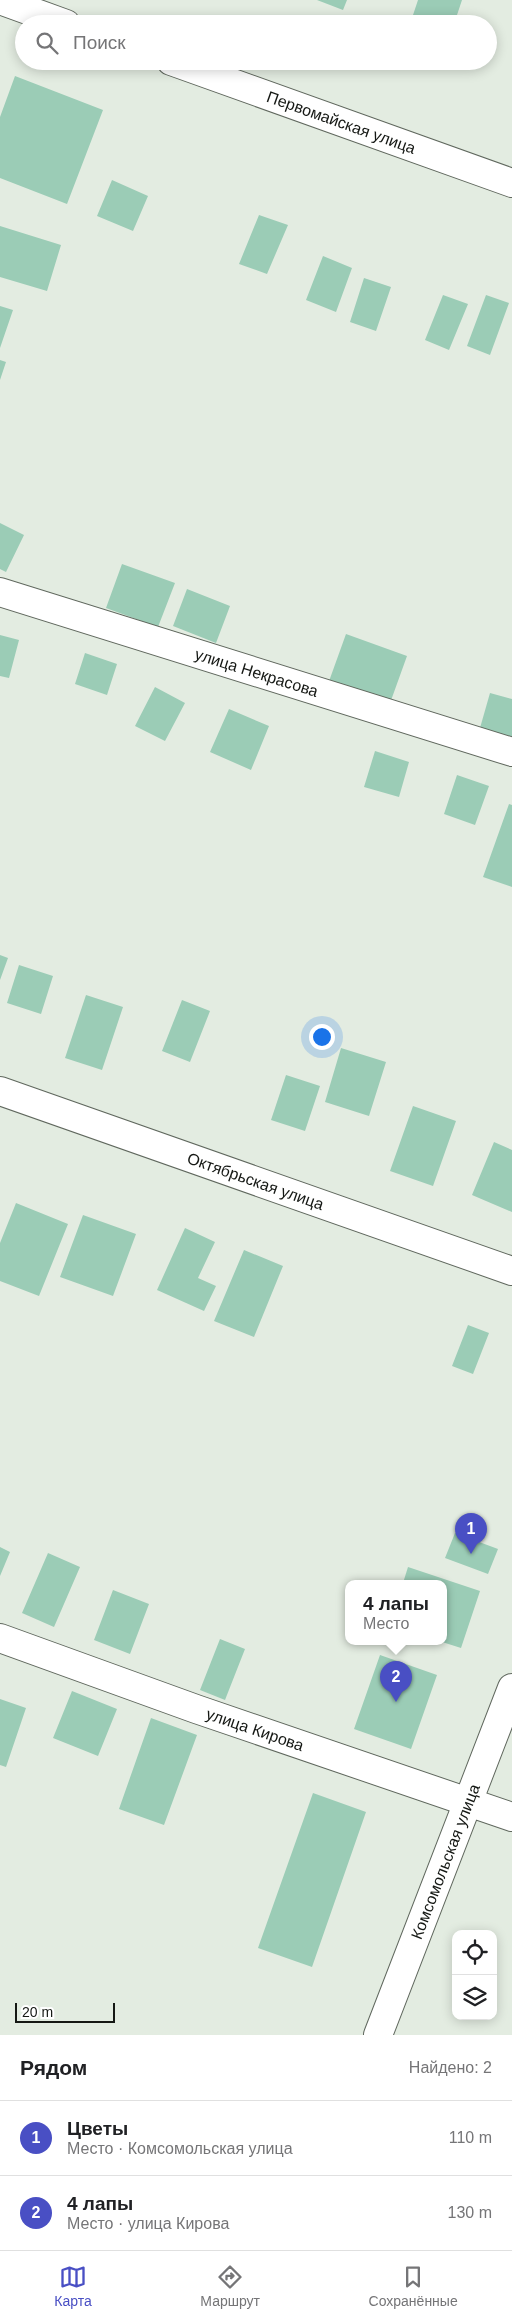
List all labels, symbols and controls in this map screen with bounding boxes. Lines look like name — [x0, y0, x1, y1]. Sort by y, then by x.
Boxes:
search box — [15, 15, 497, 70]
icon: search — [33, 29, 61, 57]
text: Поиск — [73, 32, 126, 53]
street label: Первомайская улица — [265, 88, 418, 156]
street label: улица Некрасова — [193, 645, 321, 699]
your location — [309, 1024, 335, 1050]
street label: Октябрьская улица — [185, 1149, 326, 1213]
pin: 1 — [455, 1513, 487, 1554]
popup — [345, 1580, 447, 1645]
text: 4 лапы — [363, 1593, 429, 1614]
text: Место — [363, 1615, 409, 1632]
pin: 2 — [380, 1661, 412, 1702]
street label: улица Кирова — [204, 1705, 306, 1754]
street label: Комсомольская улица — [407, 1781, 483, 1941]
map controls — [452, 1930, 497, 2020]
button: locate — [452, 1930, 497, 1975]
button: layers — [452, 1975, 497, 2020]
scale bar — [15, 2000, 115, 2023]
text: 20 m — [22, 2004, 53, 2020]
text: Рядом — [20, 2056, 87, 2079]
text: Найдено: 2 — [409, 2059, 492, 2076]
text: Цветы — [67, 2118, 128, 2139]
text: 1 — [32, 2129, 40, 2146]
text: 110 m — [449, 2129, 492, 2146]
text: Место · Комсомольская улица — [67, 2140, 293, 2157]
text: 4 лапы — [67, 2193, 133, 2214]
text: 2 — [32, 2204, 40, 2221]
text: 130 m — [448, 2204, 492, 2221]
text: Место · улица Кирова — [67, 2215, 229, 2232]
tab: Карта — [54, 2263, 92, 2309]
tab: Маршрут — [200, 2263, 260, 2309]
tab: Сохранённые — [369, 2263, 458, 2309]

